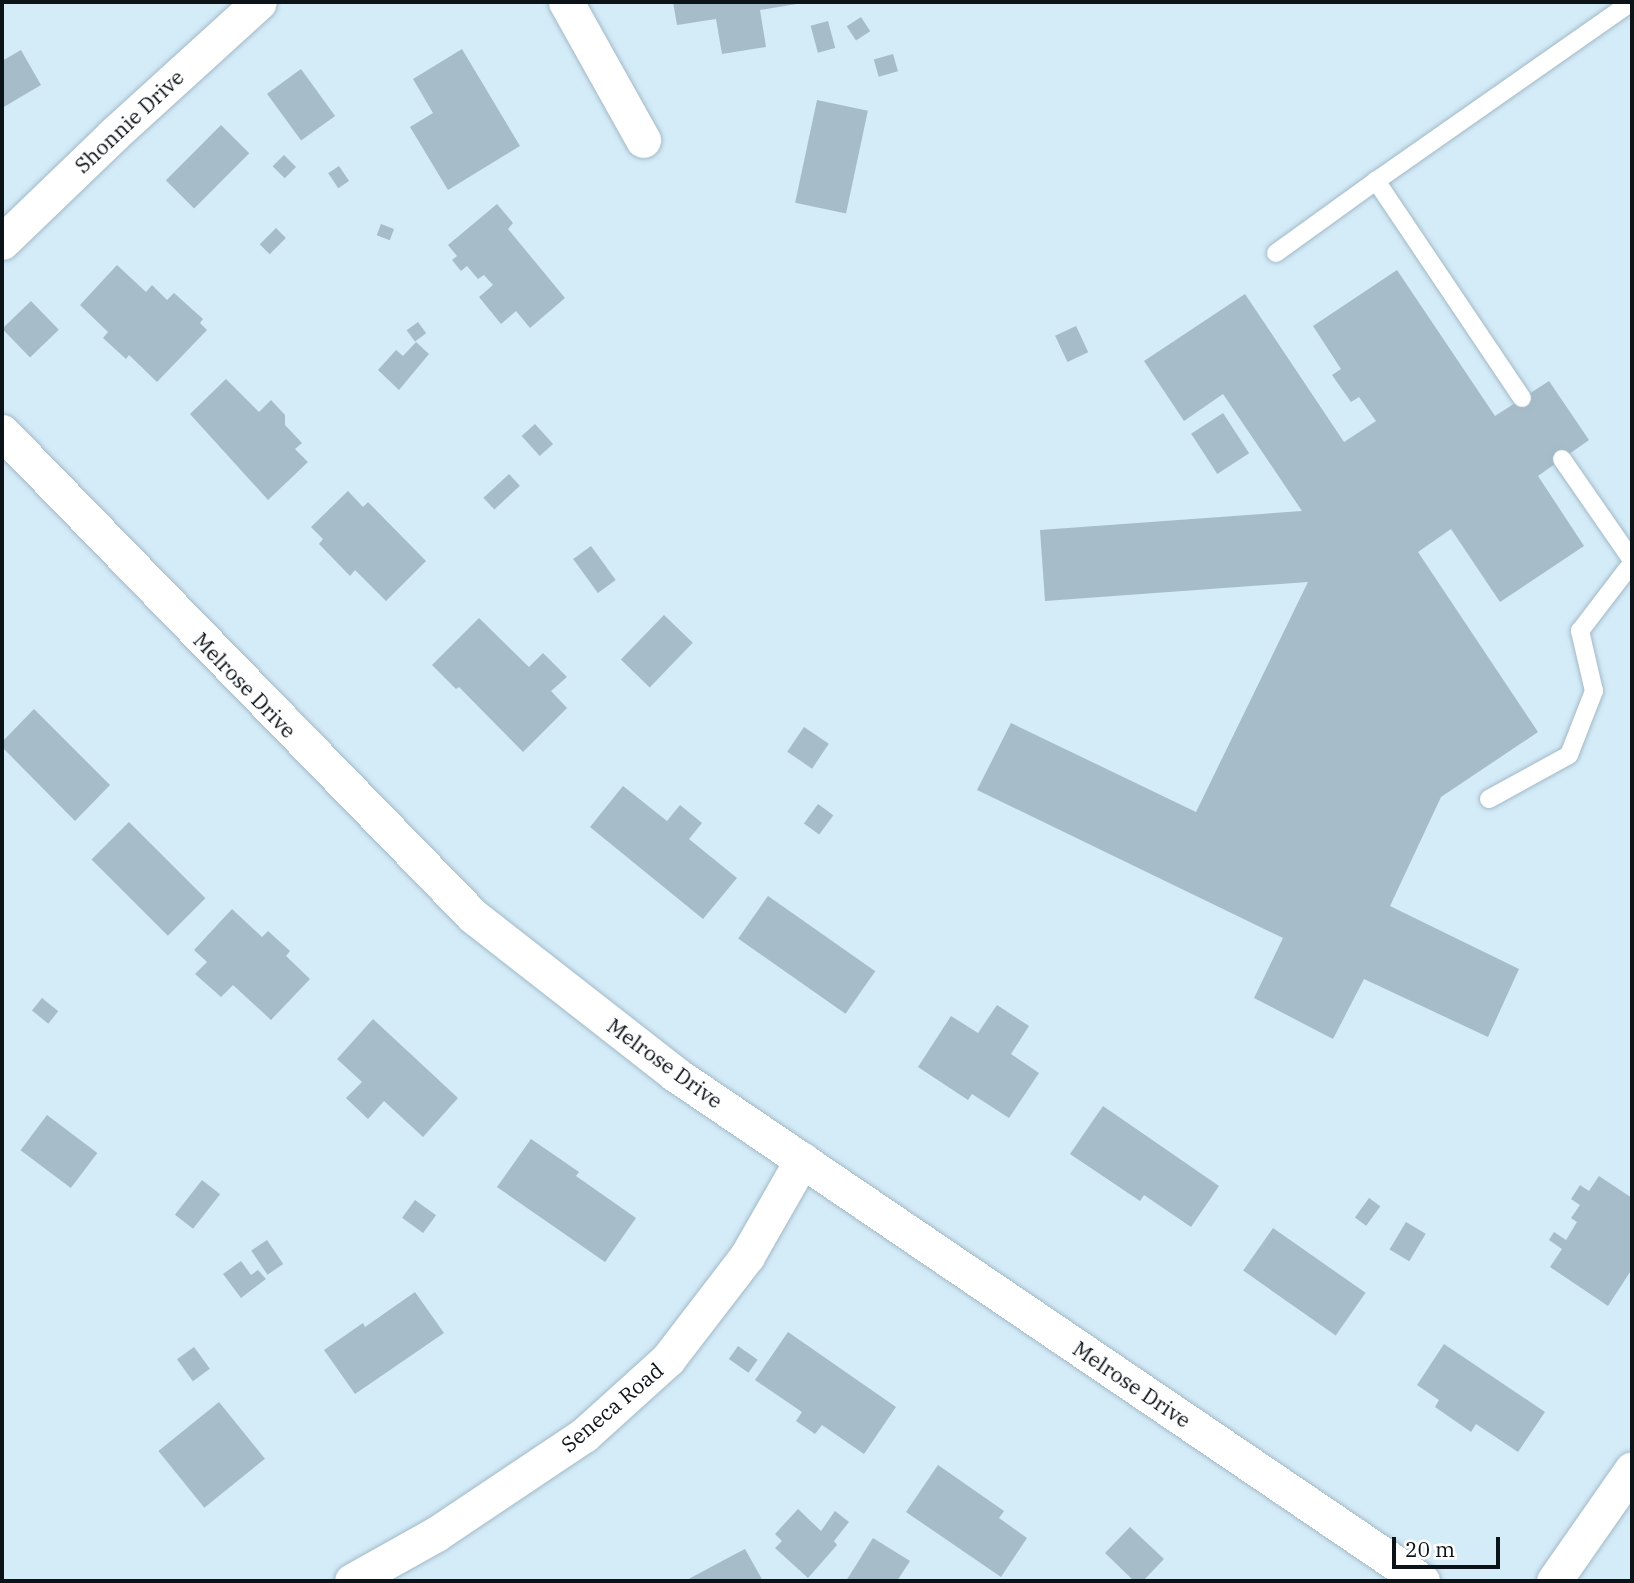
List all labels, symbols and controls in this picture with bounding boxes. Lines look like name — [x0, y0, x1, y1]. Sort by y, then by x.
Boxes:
street label: Shonnie Drive — [69, 64, 189, 178]
street label: Melrose Drive — [189, 627, 301, 743]
street label: Melrose Drive — [602, 1013, 728, 1113]
street label: Melrose Drive — [1068, 1335, 1196, 1433]
street label: Seneca Road — [556, 1357, 668, 1457]
scale bar — [1396, 1524, 1504, 1568]
text: 20 m — [1405, 1535, 1455, 1563]

